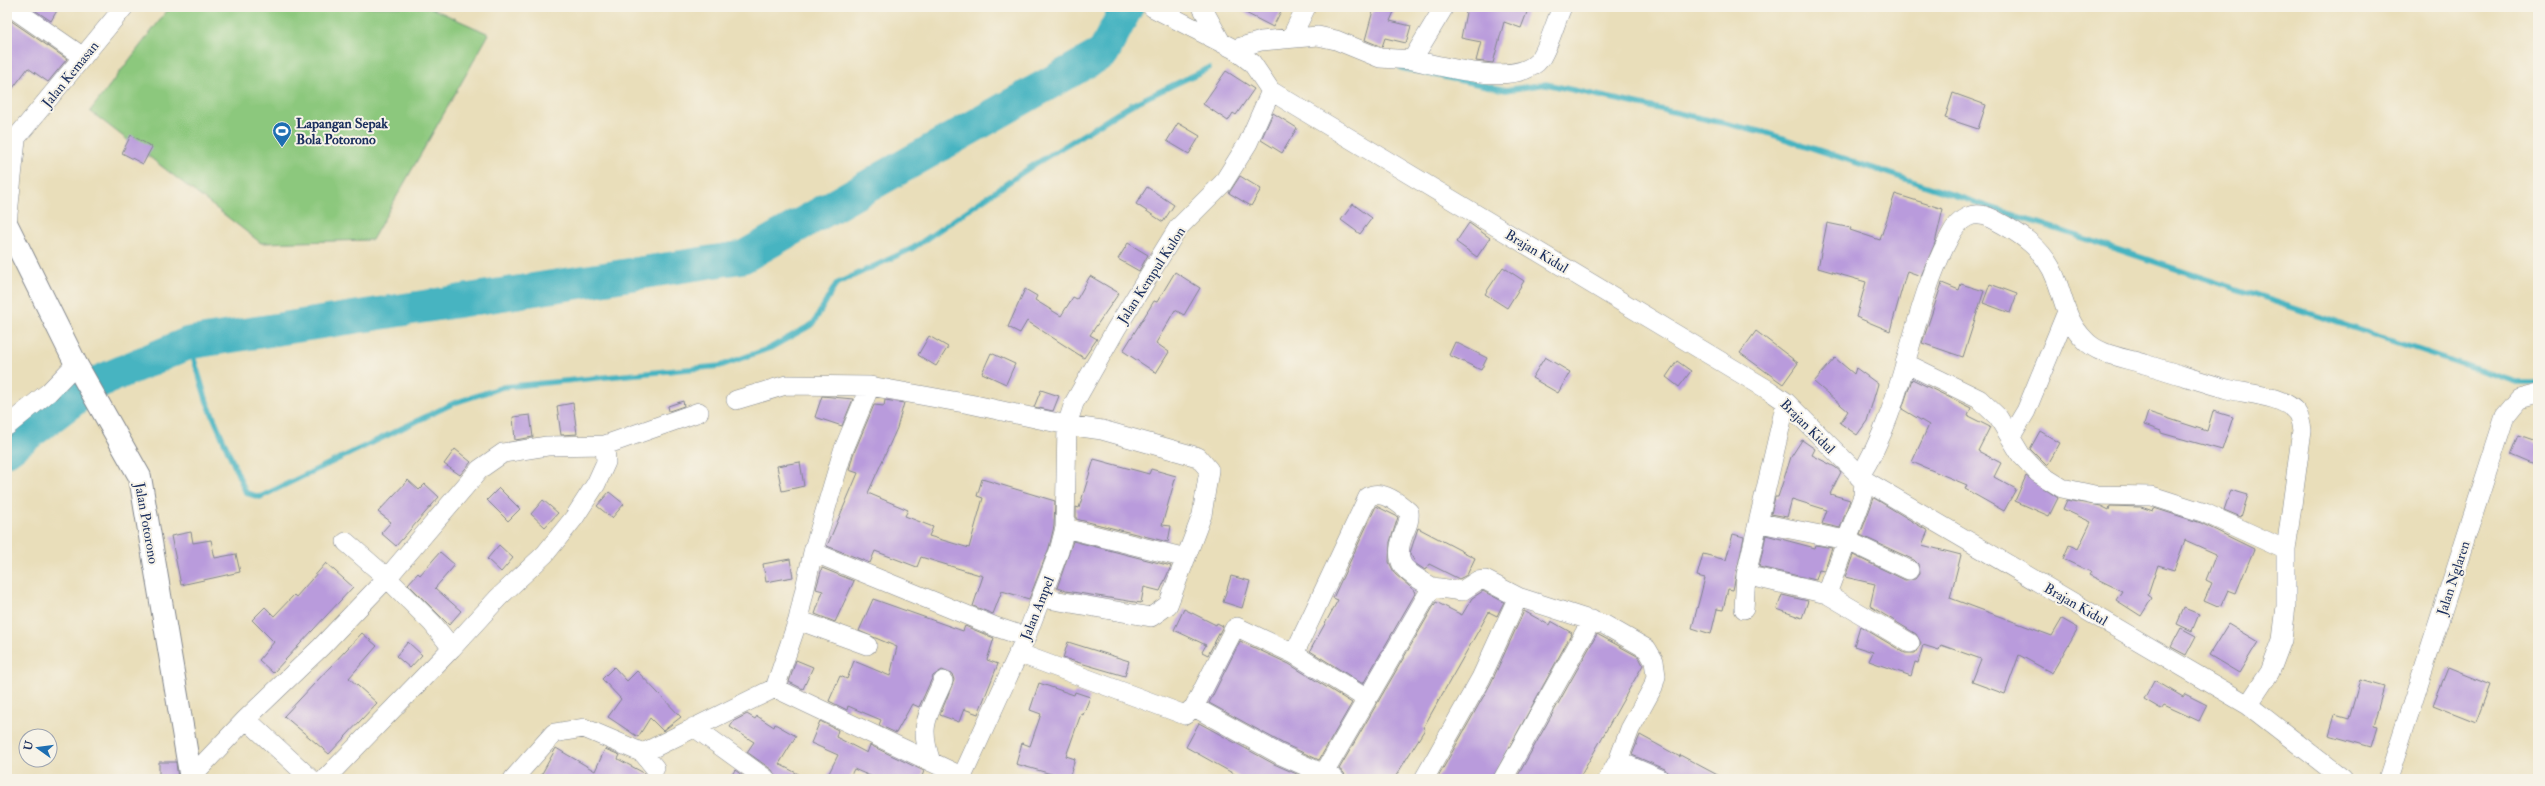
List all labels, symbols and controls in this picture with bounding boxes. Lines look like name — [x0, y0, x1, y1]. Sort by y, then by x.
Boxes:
street label: Jalan Kemasan — [38, 38, 102, 112]
place label: Lapangan Sepak Bola Potorono — [296, 115, 388, 148]
sports icon: Lapangan Sepak Bola Potorono — [271, 120, 293, 148]
street label: Jalan Kempul Kulon — [1113, 224, 1190, 328]
street label: Brajan Kidul — [1502, 226, 1572, 277]
street label: Brajan Kidul — [1777, 395, 1839, 458]
street label: Jalan Potorono — [131, 480, 162, 565]
street label: Jalan Nglaren — [2433, 539, 2474, 618]
street label: Jalan Ampel — [1017, 574, 1059, 644]
street label: Brajan Kidul — [2041, 579, 2111, 630]
north arrow — [18, 728, 58, 768]
text: U — [21, 739, 36, 752]

